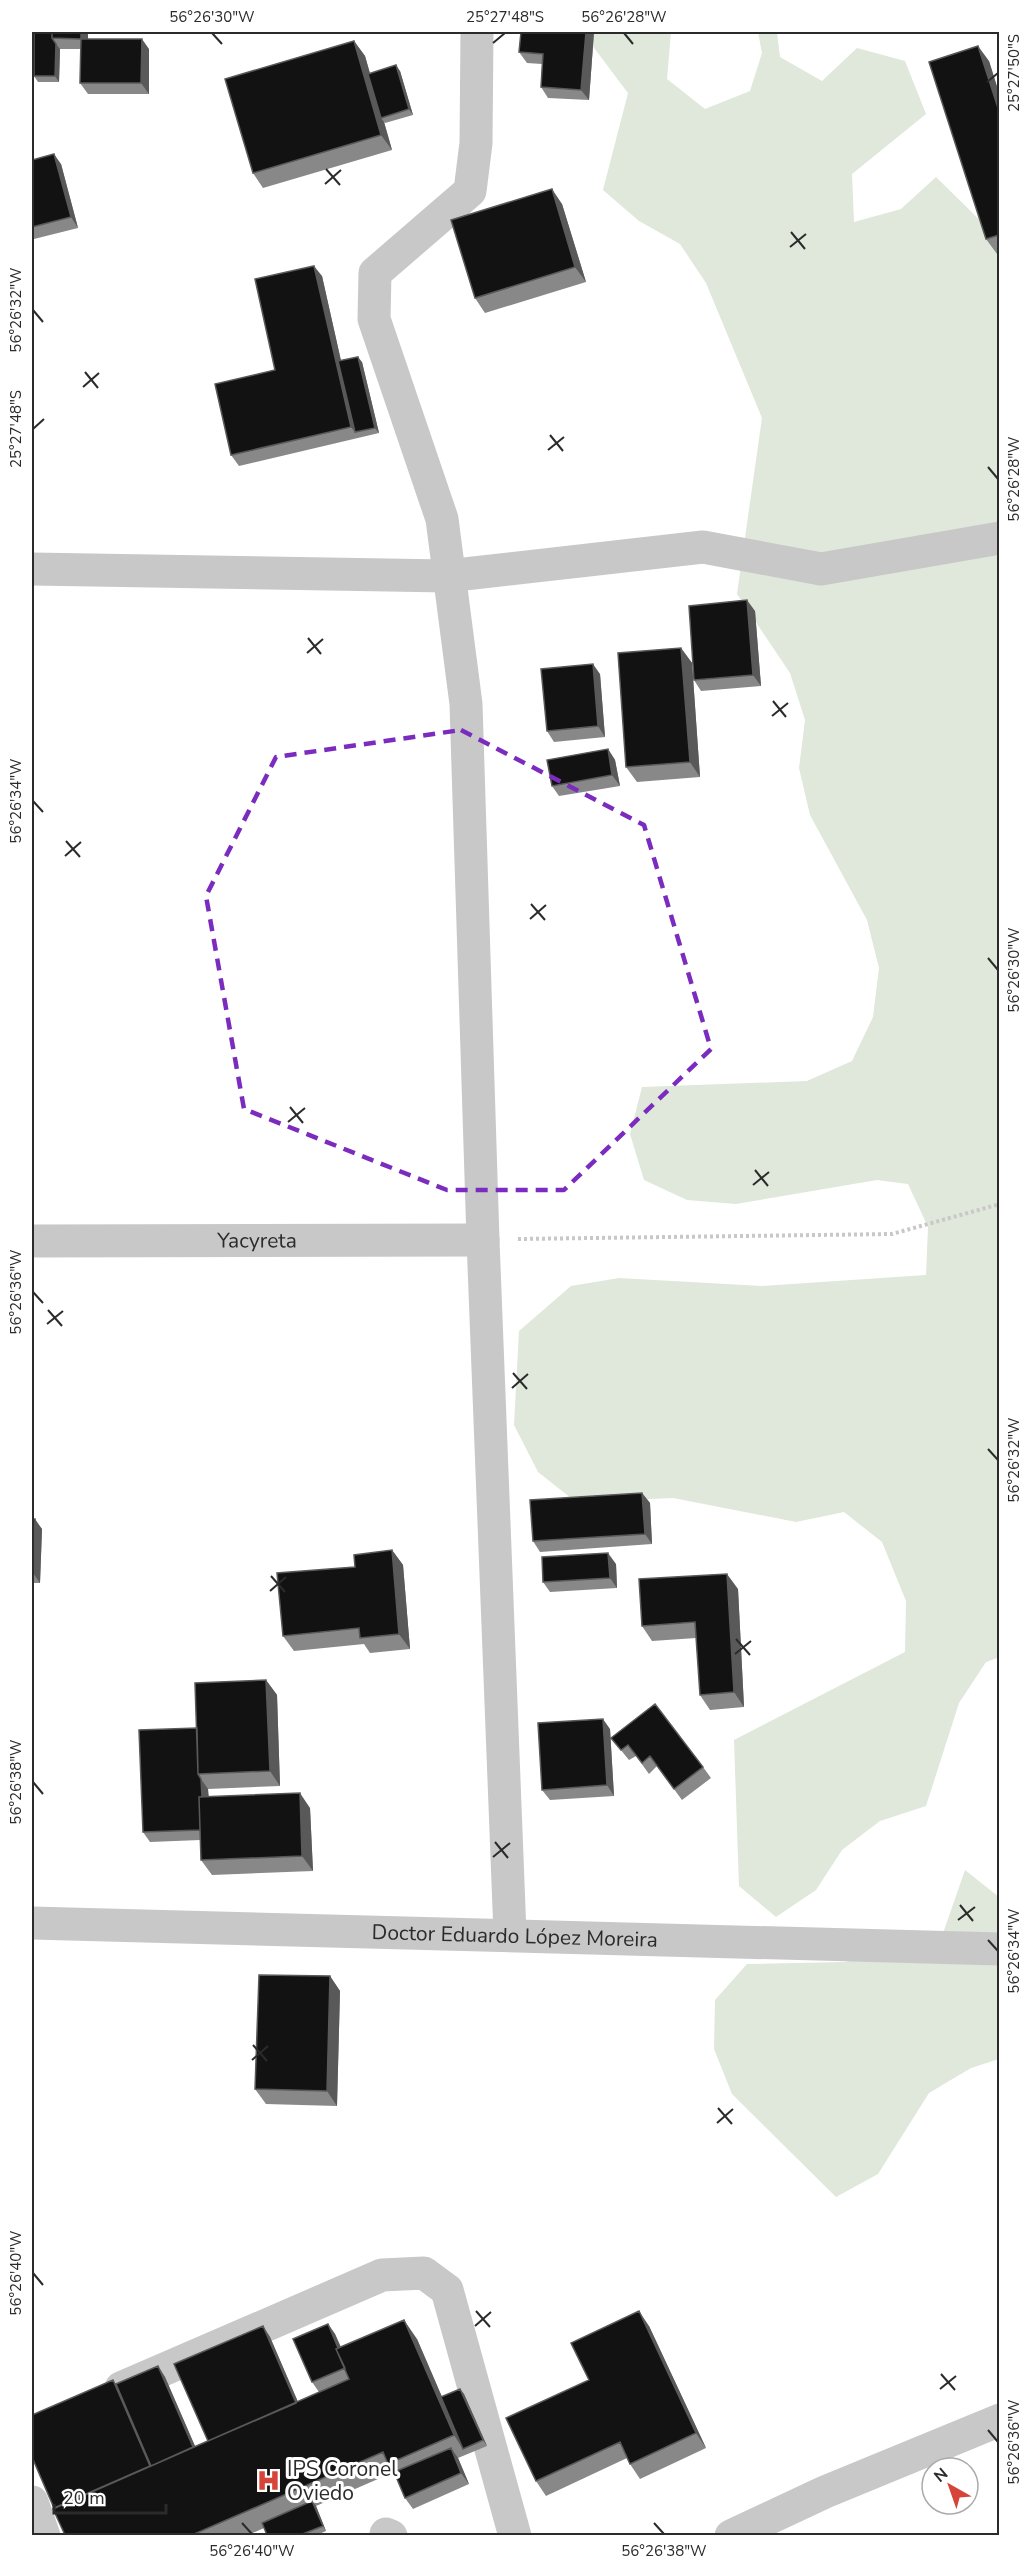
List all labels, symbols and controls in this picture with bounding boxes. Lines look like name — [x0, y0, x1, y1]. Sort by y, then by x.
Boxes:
text: 56°26'30"W — [169, 7, 255, 27]
text: 25°27'48"S — [466, 7, 544, 27]
text: 56°26'28"W — [581, 7, 667, 27]
text: 25°27'50"S — [1004, 34, 1024, 112]
text: 56°26'32"W — [6, 267, 26, 353]
text: 25°27'48"S — [6, 390, 26, 468]
text: 56°26'28"W — [1004, 436, 1024, 522]
text: 56°26'34"W — [6, 758, 26, 844]
text: 56°26'30"W — [1004, 927, 1024, 1013]
street label: Yacyreta — [216, 1226, 297, 1255]
text: 56°26'36"W — [6, 1249, 26, 1335]
text: 56°26'32"W — [1004, 1417, 1024, 1503]
text: 56°26'38"W — [6, 1739, 26, 1825]
text: 56°26'34"W — [1004, 1908, 1024, 1994]
street label: Doctor Eduardo López Moreira — [371, 1918, 658, 1954]
text: 56°26'40"W — [6, 2230, 26, 2316]
text: 56°26'36"W — [1004, 2399, 1024, 2485]
place label: IPS Coronel Oviedo — [287, 2455, 398, 2507]
north arrow — [920, 2456, 980, 2516]
text: N — [929, 2463, 953, 2488]
hospital icon: IPS Coronel Oviedo — [256, 2468, 282, 2494]
scale bar — [54, 2477, 166, 2515]
text: 20 m — [63, 2486, 105, 2510]
text: 56°26'40"W — [209, 2541, 295, 2561]
text: 56°26'38"W — [621, 2541, 707, 2561]

